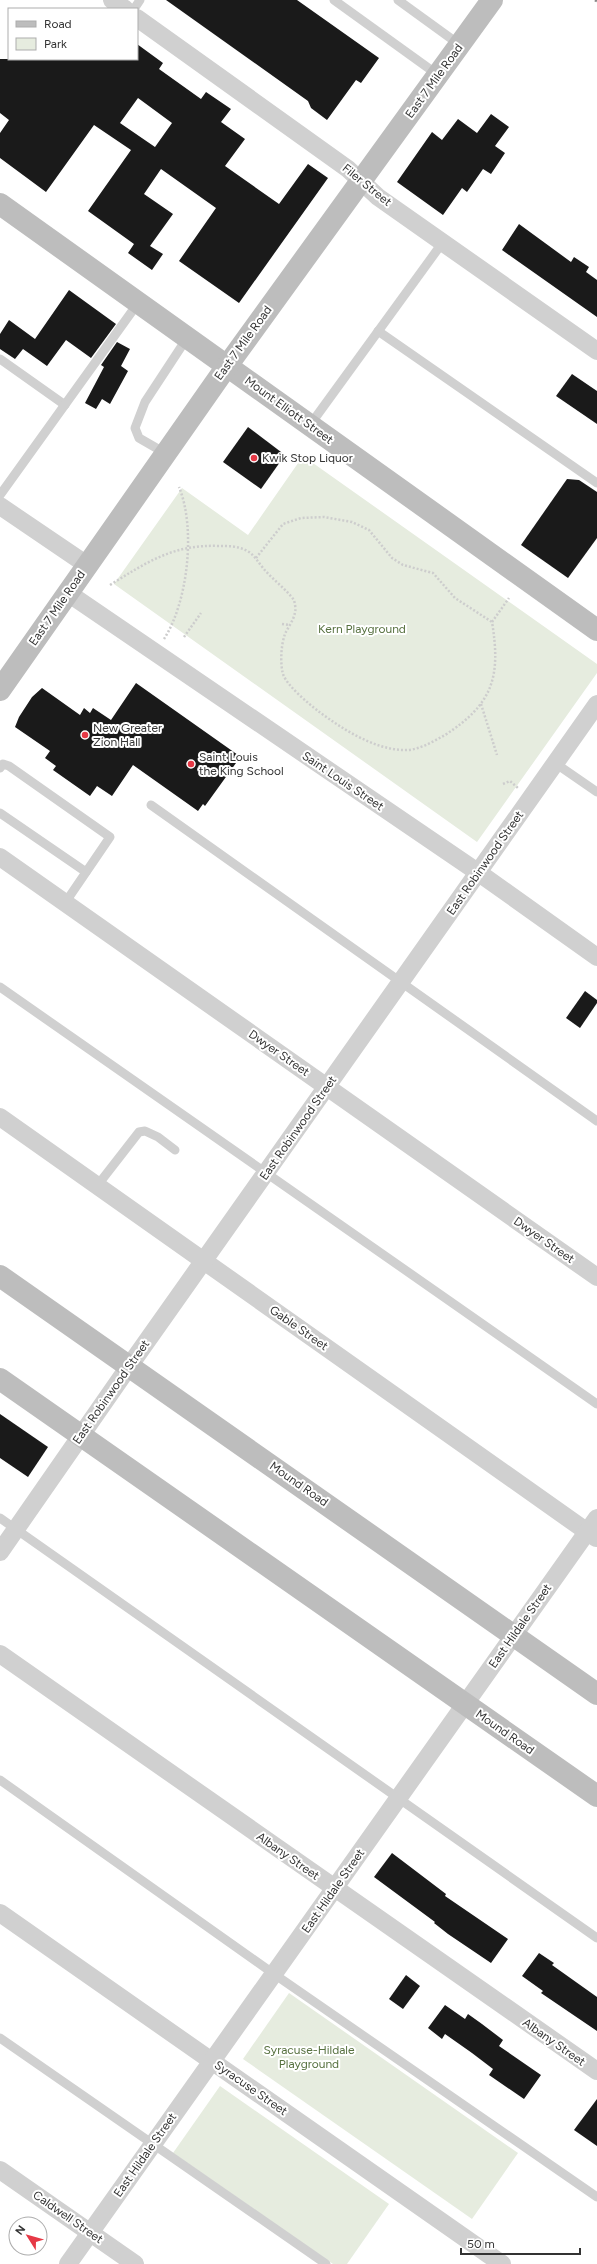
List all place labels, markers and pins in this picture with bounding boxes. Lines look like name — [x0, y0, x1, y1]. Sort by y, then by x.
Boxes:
place label: Kwik Stop Liquor — [262, 451, 353, 465]
marker: Kwik Stop Liquor — [249, 453, 259, 463]
place label: New Greater Zion Hall — [93, 721, 162, 749]
marker: New Greater Zion Hall — [80, 730, 90, 740]
place label: Saint Louis the King School — [199, 750, 284, 778]
marker: Saint Louis the King School — [186, 759, 196, 769]

